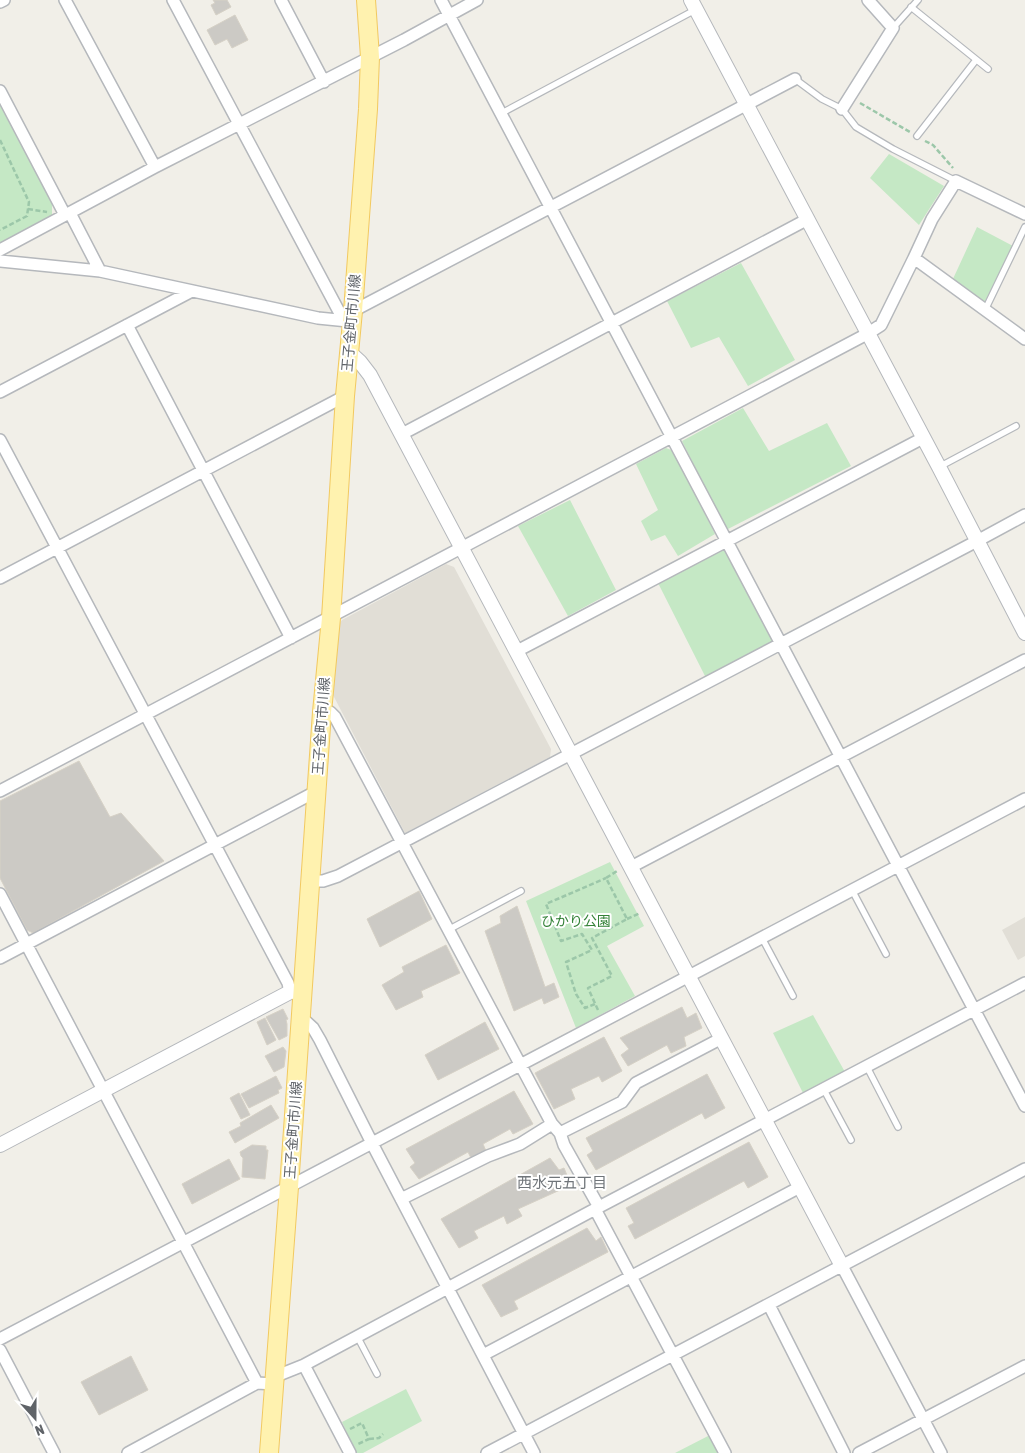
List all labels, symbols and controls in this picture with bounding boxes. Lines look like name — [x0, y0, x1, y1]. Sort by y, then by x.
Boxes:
street label: 王子金町市川線 — [339, 273, 363, 373]
street label: 王子金町市川線 — [310, 677, 332, 775]
park label: ひかり公園 — [541, 913, 611, 929]
street label: 王子金町市川線 — [282, 1081, 304, 1179]
district label: 西水元五丁目 — [517, 1174, 607, 1191]
north arrow — [10, 1393, 60, 1443]
text: N — [33, 1421, 46, 1439]

